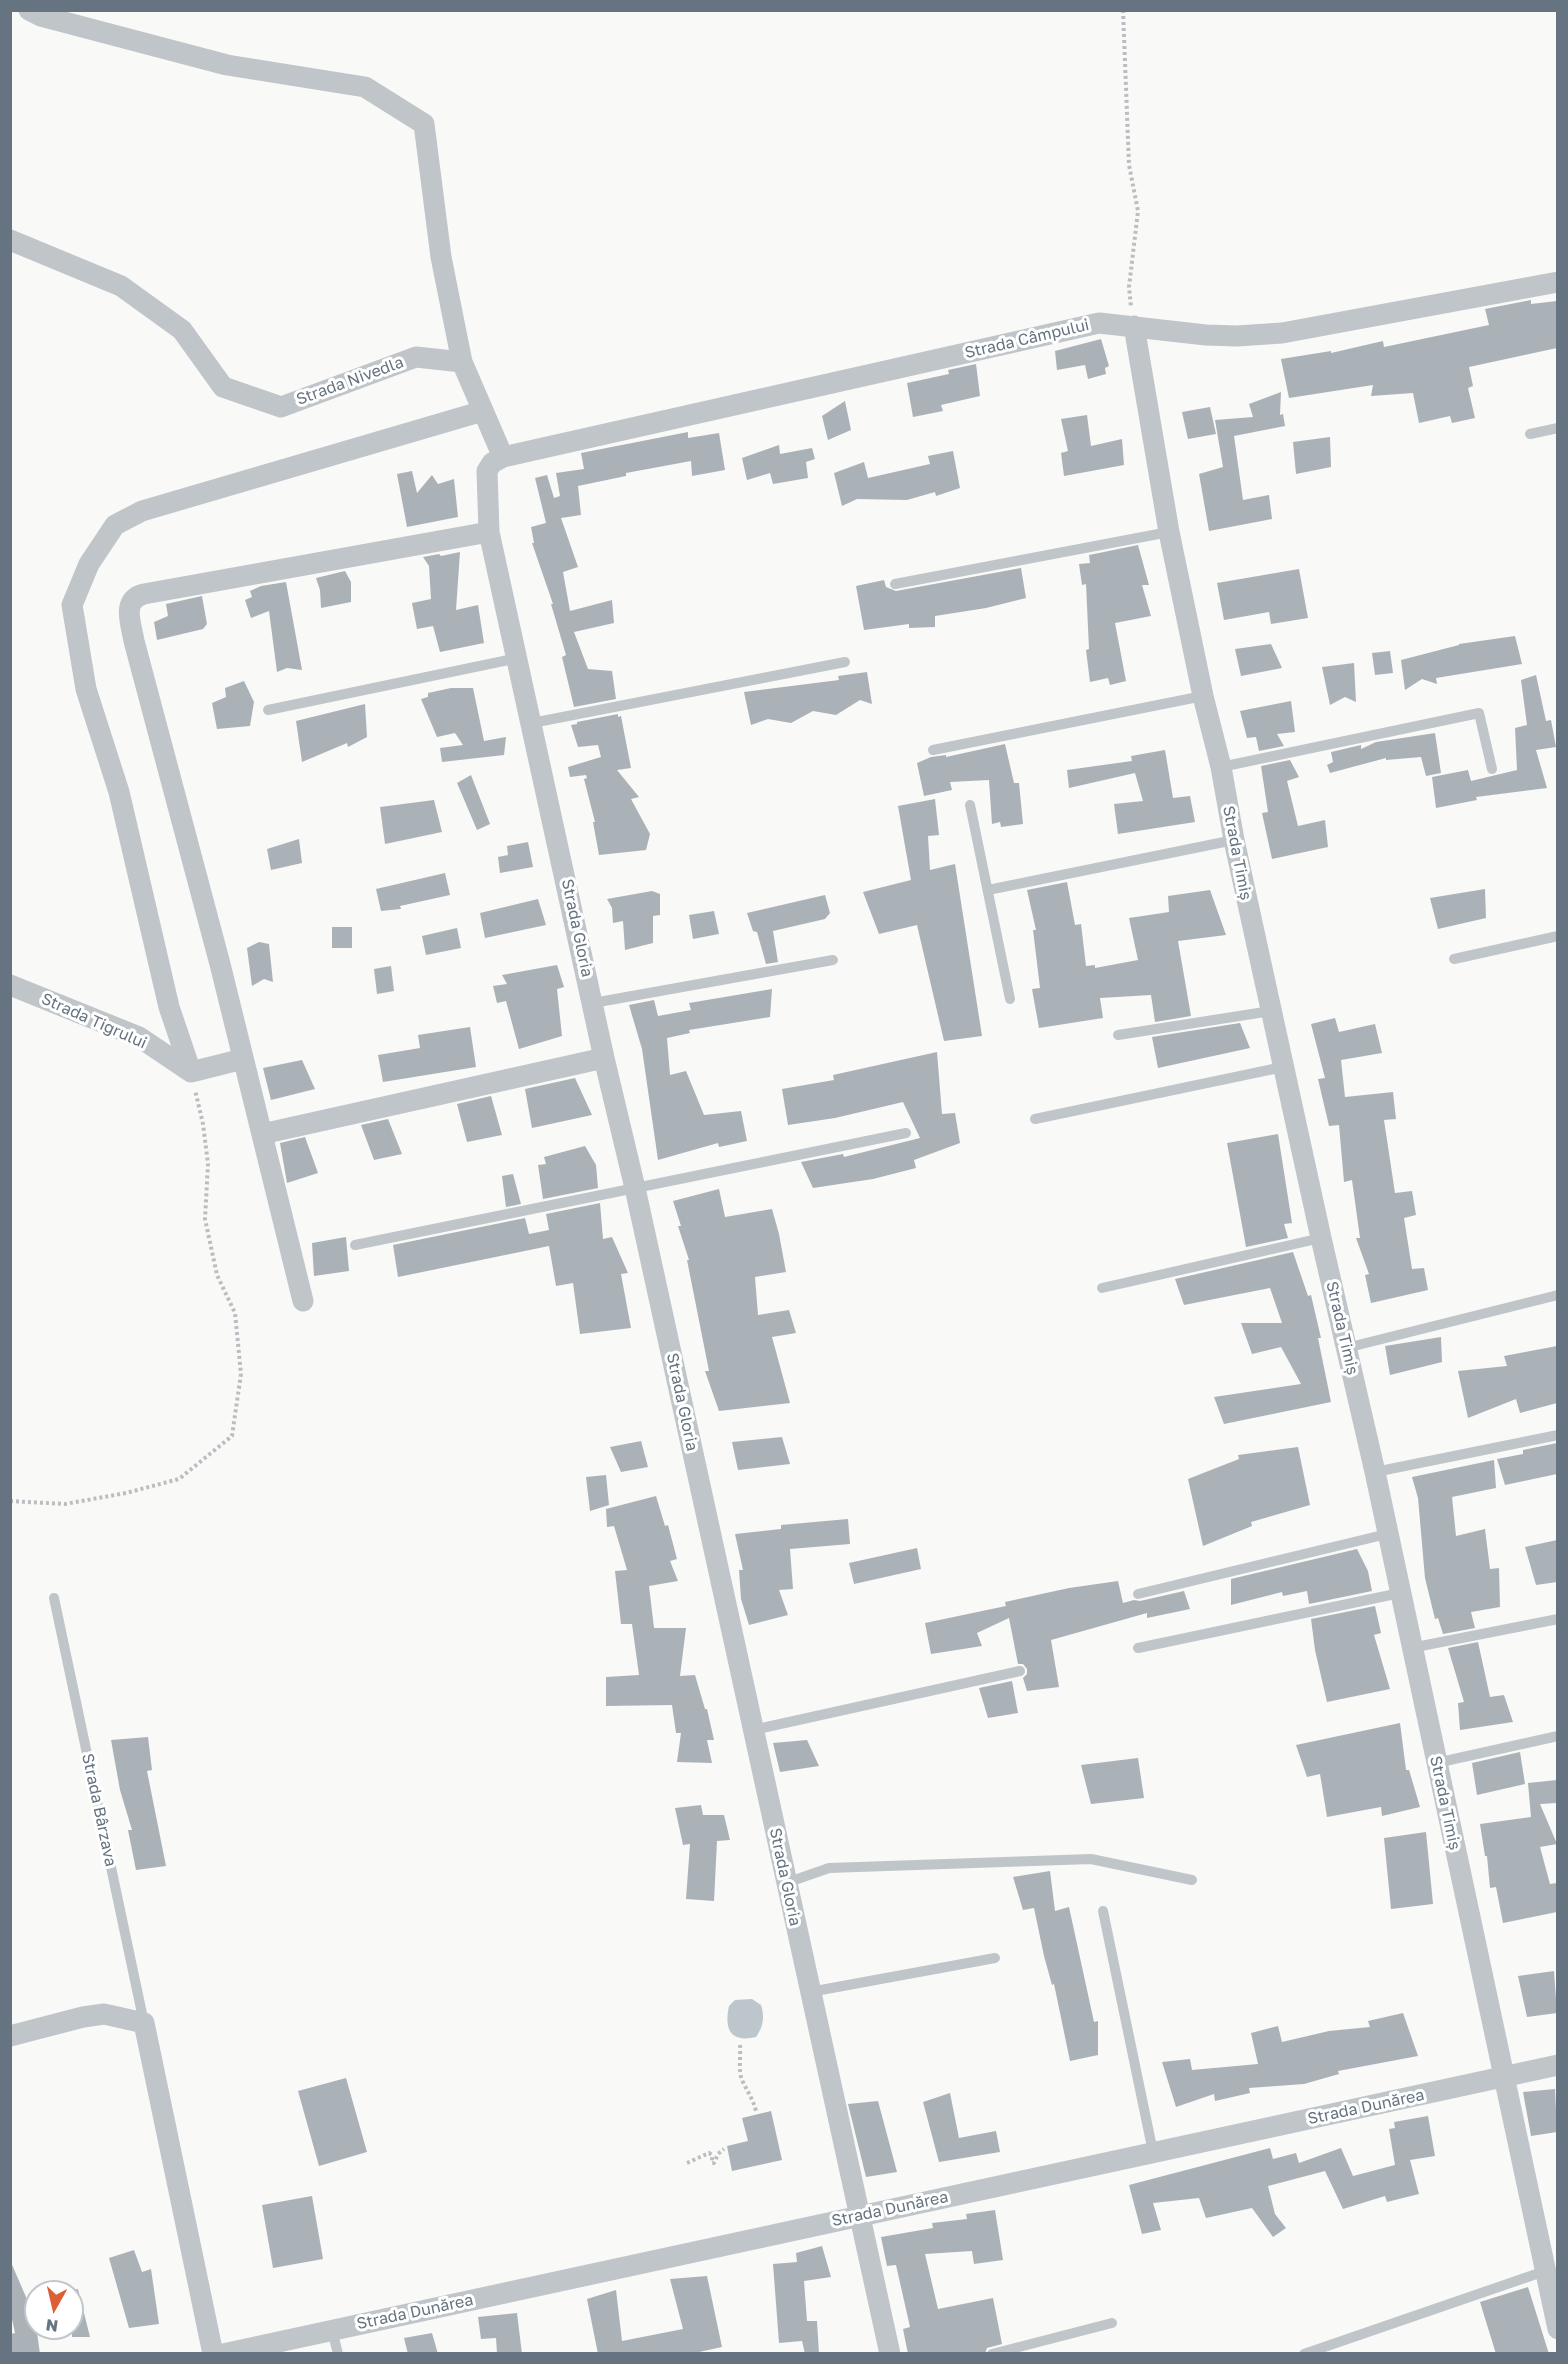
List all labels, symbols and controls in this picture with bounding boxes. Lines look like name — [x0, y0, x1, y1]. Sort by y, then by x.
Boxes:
street label: Strada Câmpului — [963, 315, 1091, 363]
street label: Strada Nivedla — [294, 353, 406, 409]
street label: Strada Timiș — [1218, 804, 1256, 902]
street label: Strada Gloria — [557, 877, 597, 979]
street label: Strada Tigrului — [38, 989, 150, 1053]
street label: Strada Timiș — [1322, 1279, 1362, 1377]
street label: Strada Gloria — [662, 1351, 702, 1453]
street label: Strada Bârzava — [78, 1752, 120, 1868]
street label: Strada Timiș — [1426, 1754, 1464, 1852]
street label: Strada Gloria — [765, 1826, 805, 1928]
street label: Strada Dunărea — [1306, 2085, 1426, 2129]
street label: Strada Dunărea — [830, 2187, 950, 2231]
north arrow — [24, 2280, 84, 2340]
street label: Strada Dunărea — [355, 2290, 475, 2334]
text: N — [44, 2315, 59, 2337]

